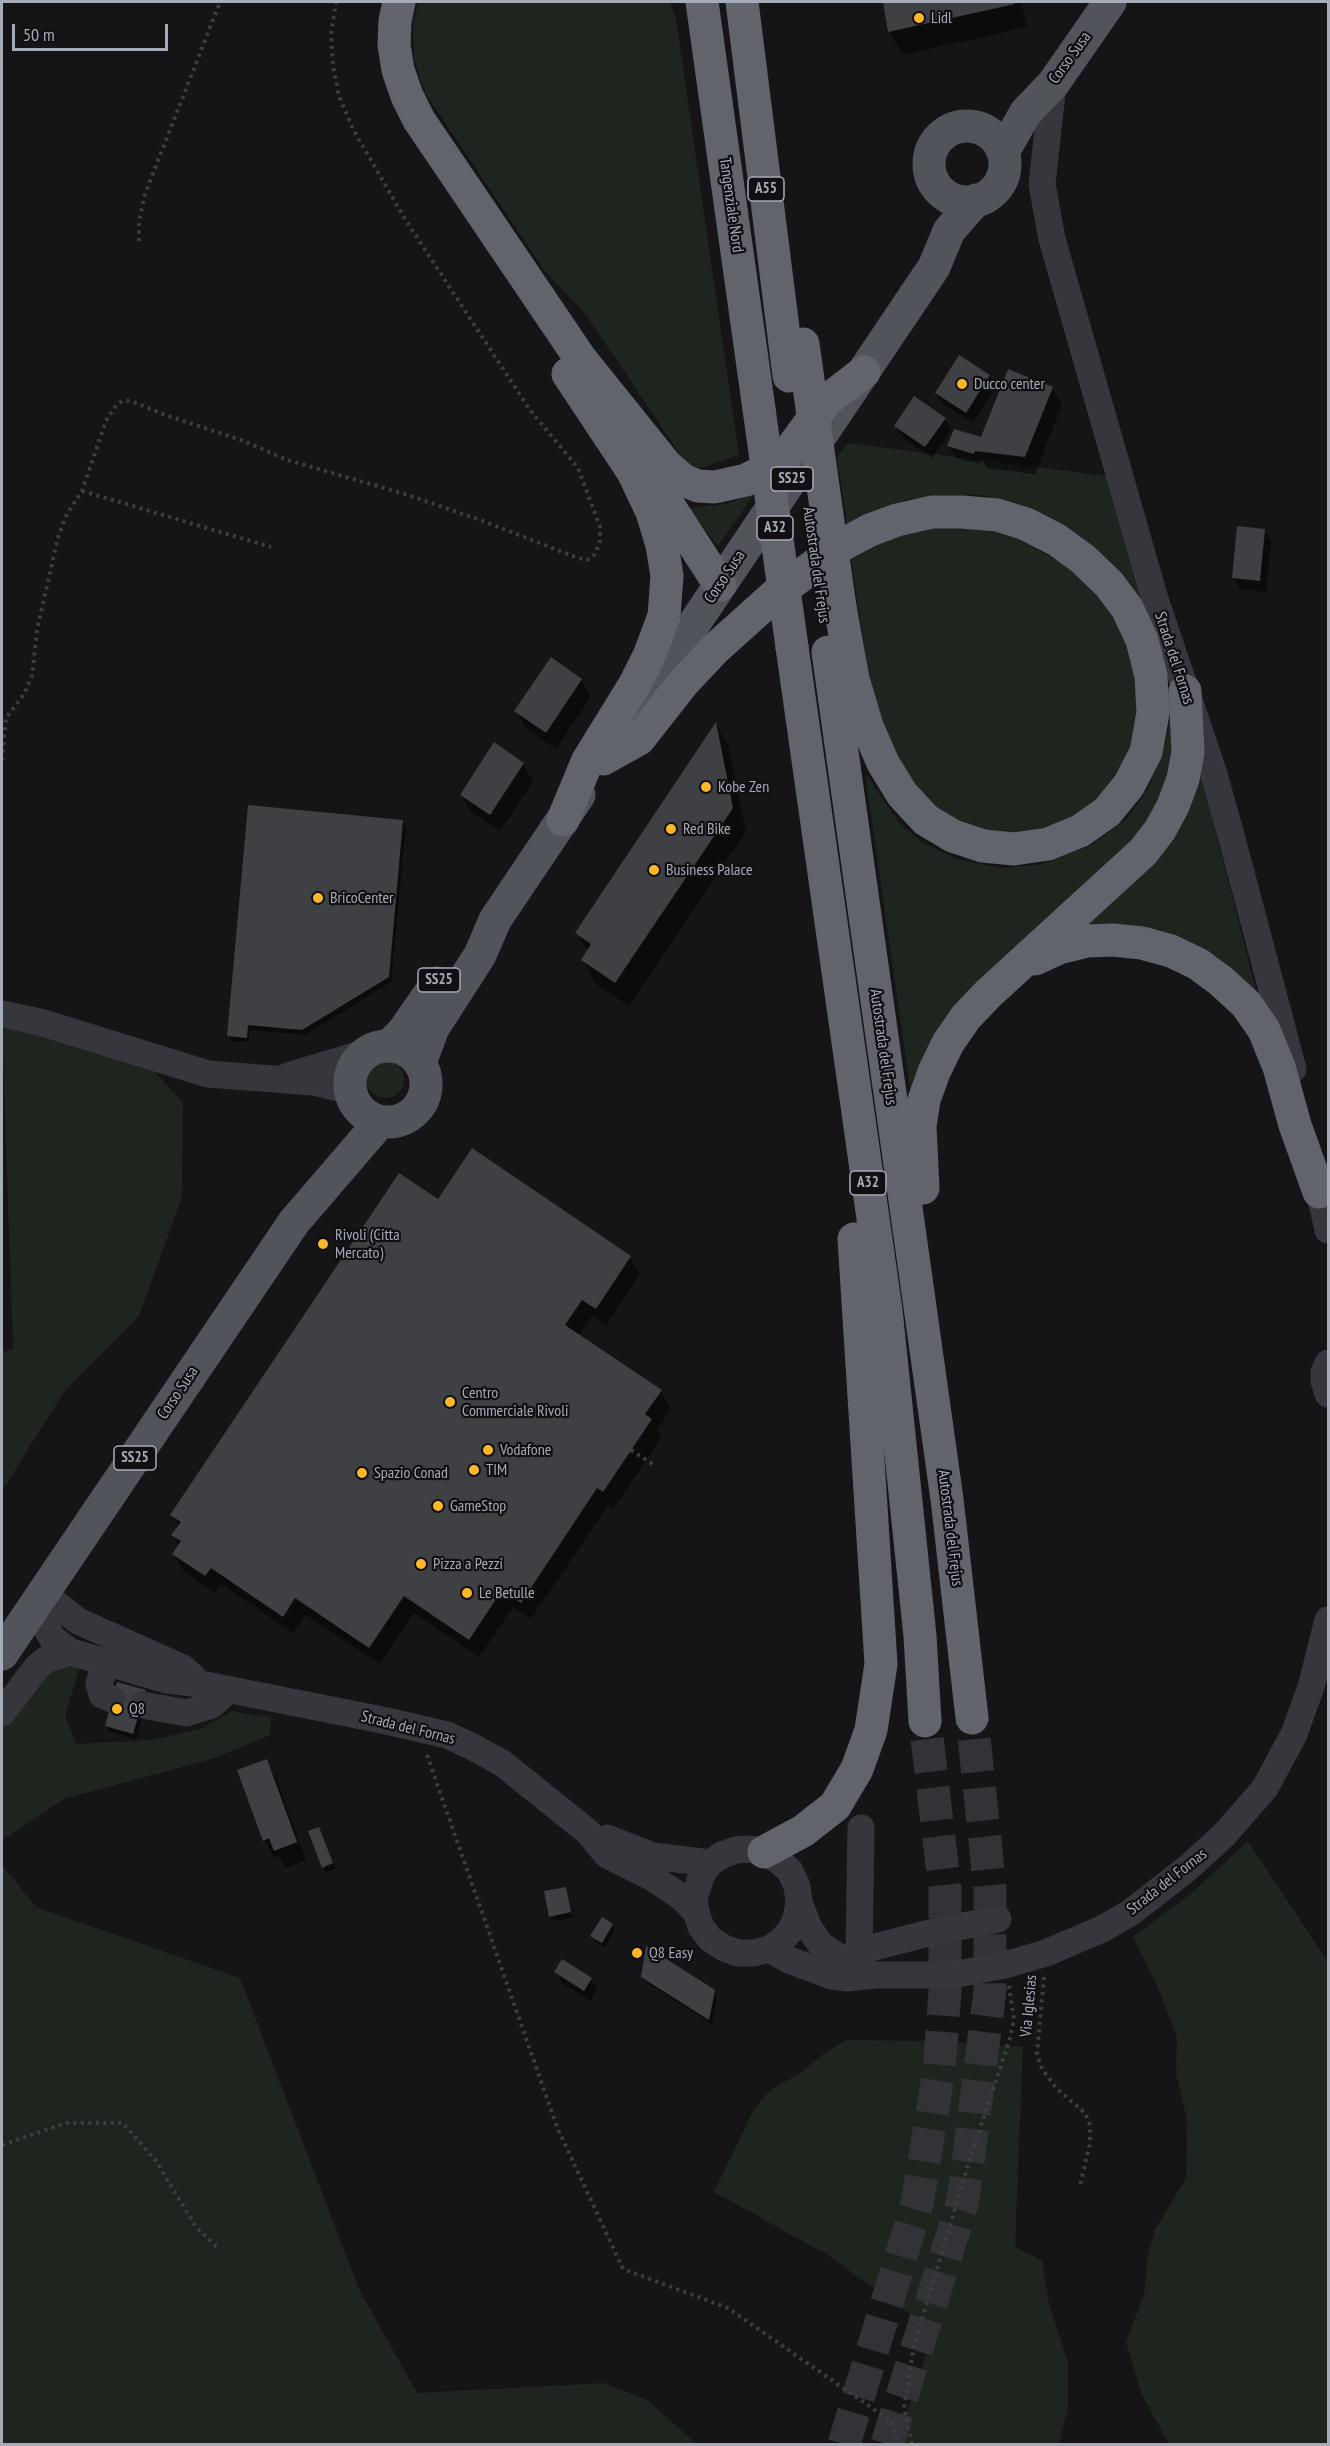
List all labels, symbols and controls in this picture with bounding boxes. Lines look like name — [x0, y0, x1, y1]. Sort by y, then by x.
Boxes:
place label: Lidl — [931, 8, 952, 28]
marker: Lidl — [912, 11, 926, 25]
scale bar — [15, 12, 171, 50]
text: 50 m — [23, 23, 55, 46]
street label: Corso Susa — [1045, 28, 1095, 88]
street label: Tangenziale Nord — [715, 156, 747, 254]
road number: A55 — [748, 177, 784, 201]
place label: Ducco center — [974, 374, 1045, 394]
marker: Ducco center — [955, 377, 969, 391]
road number: SS25 — [771, 467, 813, 491]
street label: Autostrada del Frejus — [798, 506, 834, 624]
road number: A32 — [757, 516, 793, 540]
street label: Corso Susa — [700, 547, 750, 607]
street label: Strada del Fornas — [1150, 609, 1198, 707]
place label: Kobe Zen — [718, 777, 769, 797]
marker: Kobe Zen — [699, 780, 713, 794]
place label: Red Bike — [683, 819, 731, 839]
marker: Red Bike — [664, 822, 678, 836]
place label: Business Palace — [666, 860, 753, 880]
marker: Business Palace — [647, 863, 661, 877]
place label: BricoCenter — [330, 888, 394, 908]
marker: BricoCenter — [311, 891, 325, 905]
road number: SS25 — [418, 968, 460, 992]
street label: Autostrada del Frejus — [865, 988, 901, 1106]
road number: A32 — [850, 1171, 886, 1195]
place label: Rivoli (Citta Mercato) — [335, 1225, 400, 1263]
marker: Rivoli (Citta Mercato) — [316, 1237, 330, 1251]
street label: Corso Susa — [153, 1363, 203, 1423]
place label: Centro Commerciale Rivoli — [462, 1383, 568, 1421]
marker: Centro Commerciale Rivoli — [443, 1395, 457, 1409]
place label: Vodafone — [500, 1440, 551, 1460]
marker: Vodafone — [481, 1443, 495, 1457]
road number: SS25 — [114, 1446, 156, 1470]
place label: TIM — [486, 1460, 507, 1480]
place label: Spazio Conad — [374, 1463, 448, 1483]
marker: TIM — [467, 1463, 481, 1477]
marker: Spazio Conad — [355, 1466, 369, 1480]
street label: Autostrada del Frejus — [933, 1469, 967, 1587]
place label: GameStop — [450, 1496, 506, 1516]
marker: GameStop — [431, 1499, 445, 1513]
place label: Pizza a Pezzi — [433, 1554, 503, 1574]
marker: Pizza a Pezzi — [414, 1557, 428, 1571]
place label: Le Betulle — [479, 1583, 534, 1603]
marker: Le Betulle — [460, 1586, 474, 1600]
place label: Q8 — [129, 1699, 145, 1719]
marker: Q8 — [110, 1702, 124, 1716]
street label: Strada del Fornas — [359, 1707, 457, 1749]
street label: Strada del Fornas — [1123, 1845, 1211, 1919]
place label: Q8 Easy — [649, 1943, 693, 1963]
marker: Q8 Easy — [630, 1946, 644, 1960]
street label: Via Iglesias — [1017, 1974, 1041, 2038]

